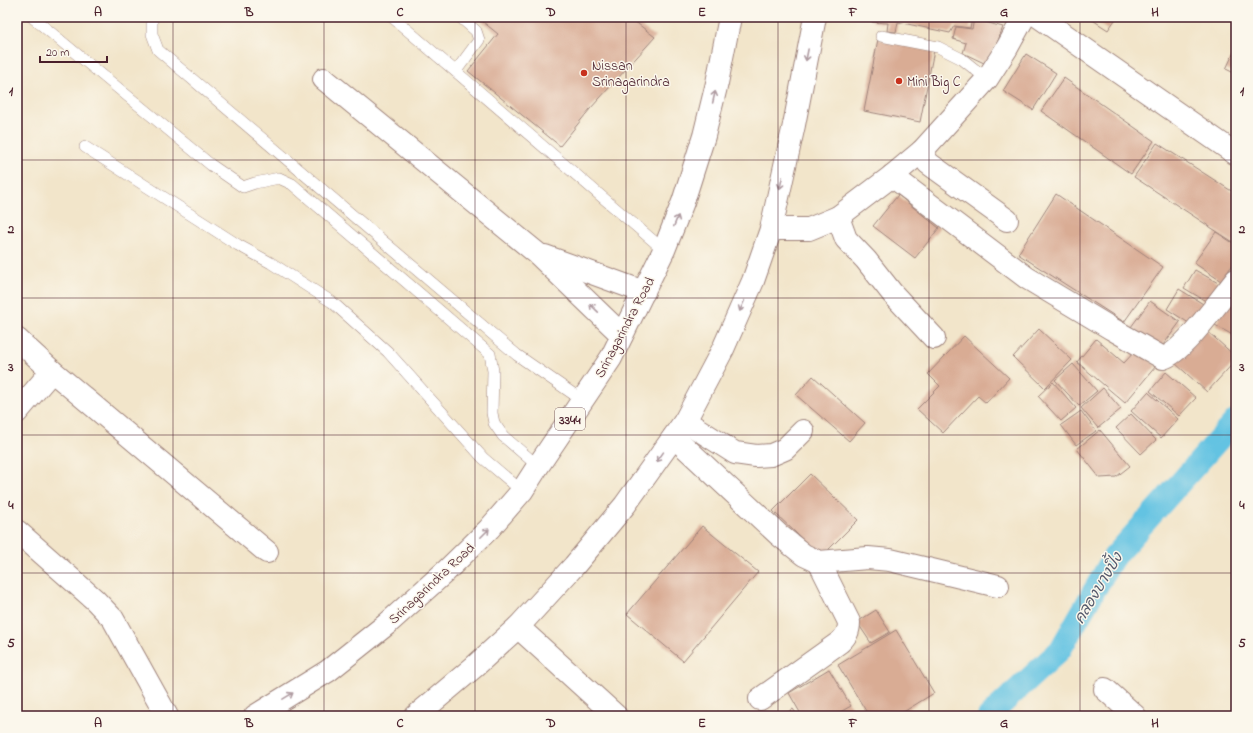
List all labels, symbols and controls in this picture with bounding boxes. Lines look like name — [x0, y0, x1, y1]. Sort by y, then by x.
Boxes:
text: A — [94, 3, 102, 22]
text: B — [244, 3, 254, 22]
text: C — [396, 3, 404, 22]
text: D — [545, 3, 556, 22]
text: E — [698, 3, 706, 22]
text: F — [848, 3, 858, 22]
text: G — [1000, 3, 1008, 22]
text: H — [1151, 3, 1159, 22]
scale bar — [40, 38, 107, 64]
text: 20 m — [46, 44, 69, 62]
one-way arrow — [803, 48, 811, 61]
place label: Nissan Srinagarindra — [592, 56, 670, 94]
marker: Nissan Srinagarindra — [579, 68, 589, 78]
place label: Mini Big C — [907, 72, 961, 94]
marker: Mini Big C — [894, 76, 904, 86]
text: 1 — [9, 82, 14, 101]
text: 1 — [1240, 82, 1245, 101]
one-way arrow — [710, 91, 718, 104]
one-way arrow — [777, 176, 785, 189]
one-way arrow — [672, 215, 680, 227]
text: 2 — [7, 220, 15, 239]
text: 2 — [1238, 220, 1246, 239]
street label: Srinagarindra Road — [590, 273, 662, 382]
one-way arrow — [738, 300, 745, 312]
one-way arrow — [589, 303, 599, 313]
text: 3 — [7, 358, 14, 377]
text: 3 — [1238, 358, 1245, 377]
road number: 3344 — [555, 408, 585, 430]
one-way arrow — [656, 451, 664, 462]
text: 4 — [7, 496, 14, 515]
text: 4 — [1238, 496, 1245, 515]
one-way arrow — [480, 528, 489, 538]
street label: Srinagarindra Road — [384, 538, 481, 631]
water label: คลองบางปิ้ง — [1066, 546, 1129, 628]
text: 5 — [7, 634, 15, 653]
text: 5 — [1238, 634, 1246, 653]
one-way arrow — [282, 691, 294, 699]
text: A — [94, 714, 102, 733]
text: B — [244, 714, 254, 733]
text: C — [396, 714, 404, 733]
text: D — [545, 714, 556, 733]
text: E — [698, 714, 706, 733]
text: F — [848, 714, 858, 733]
text: G — [1000, 714, 1008, 733]
text: H — [1151, 714, 1159, 733]

